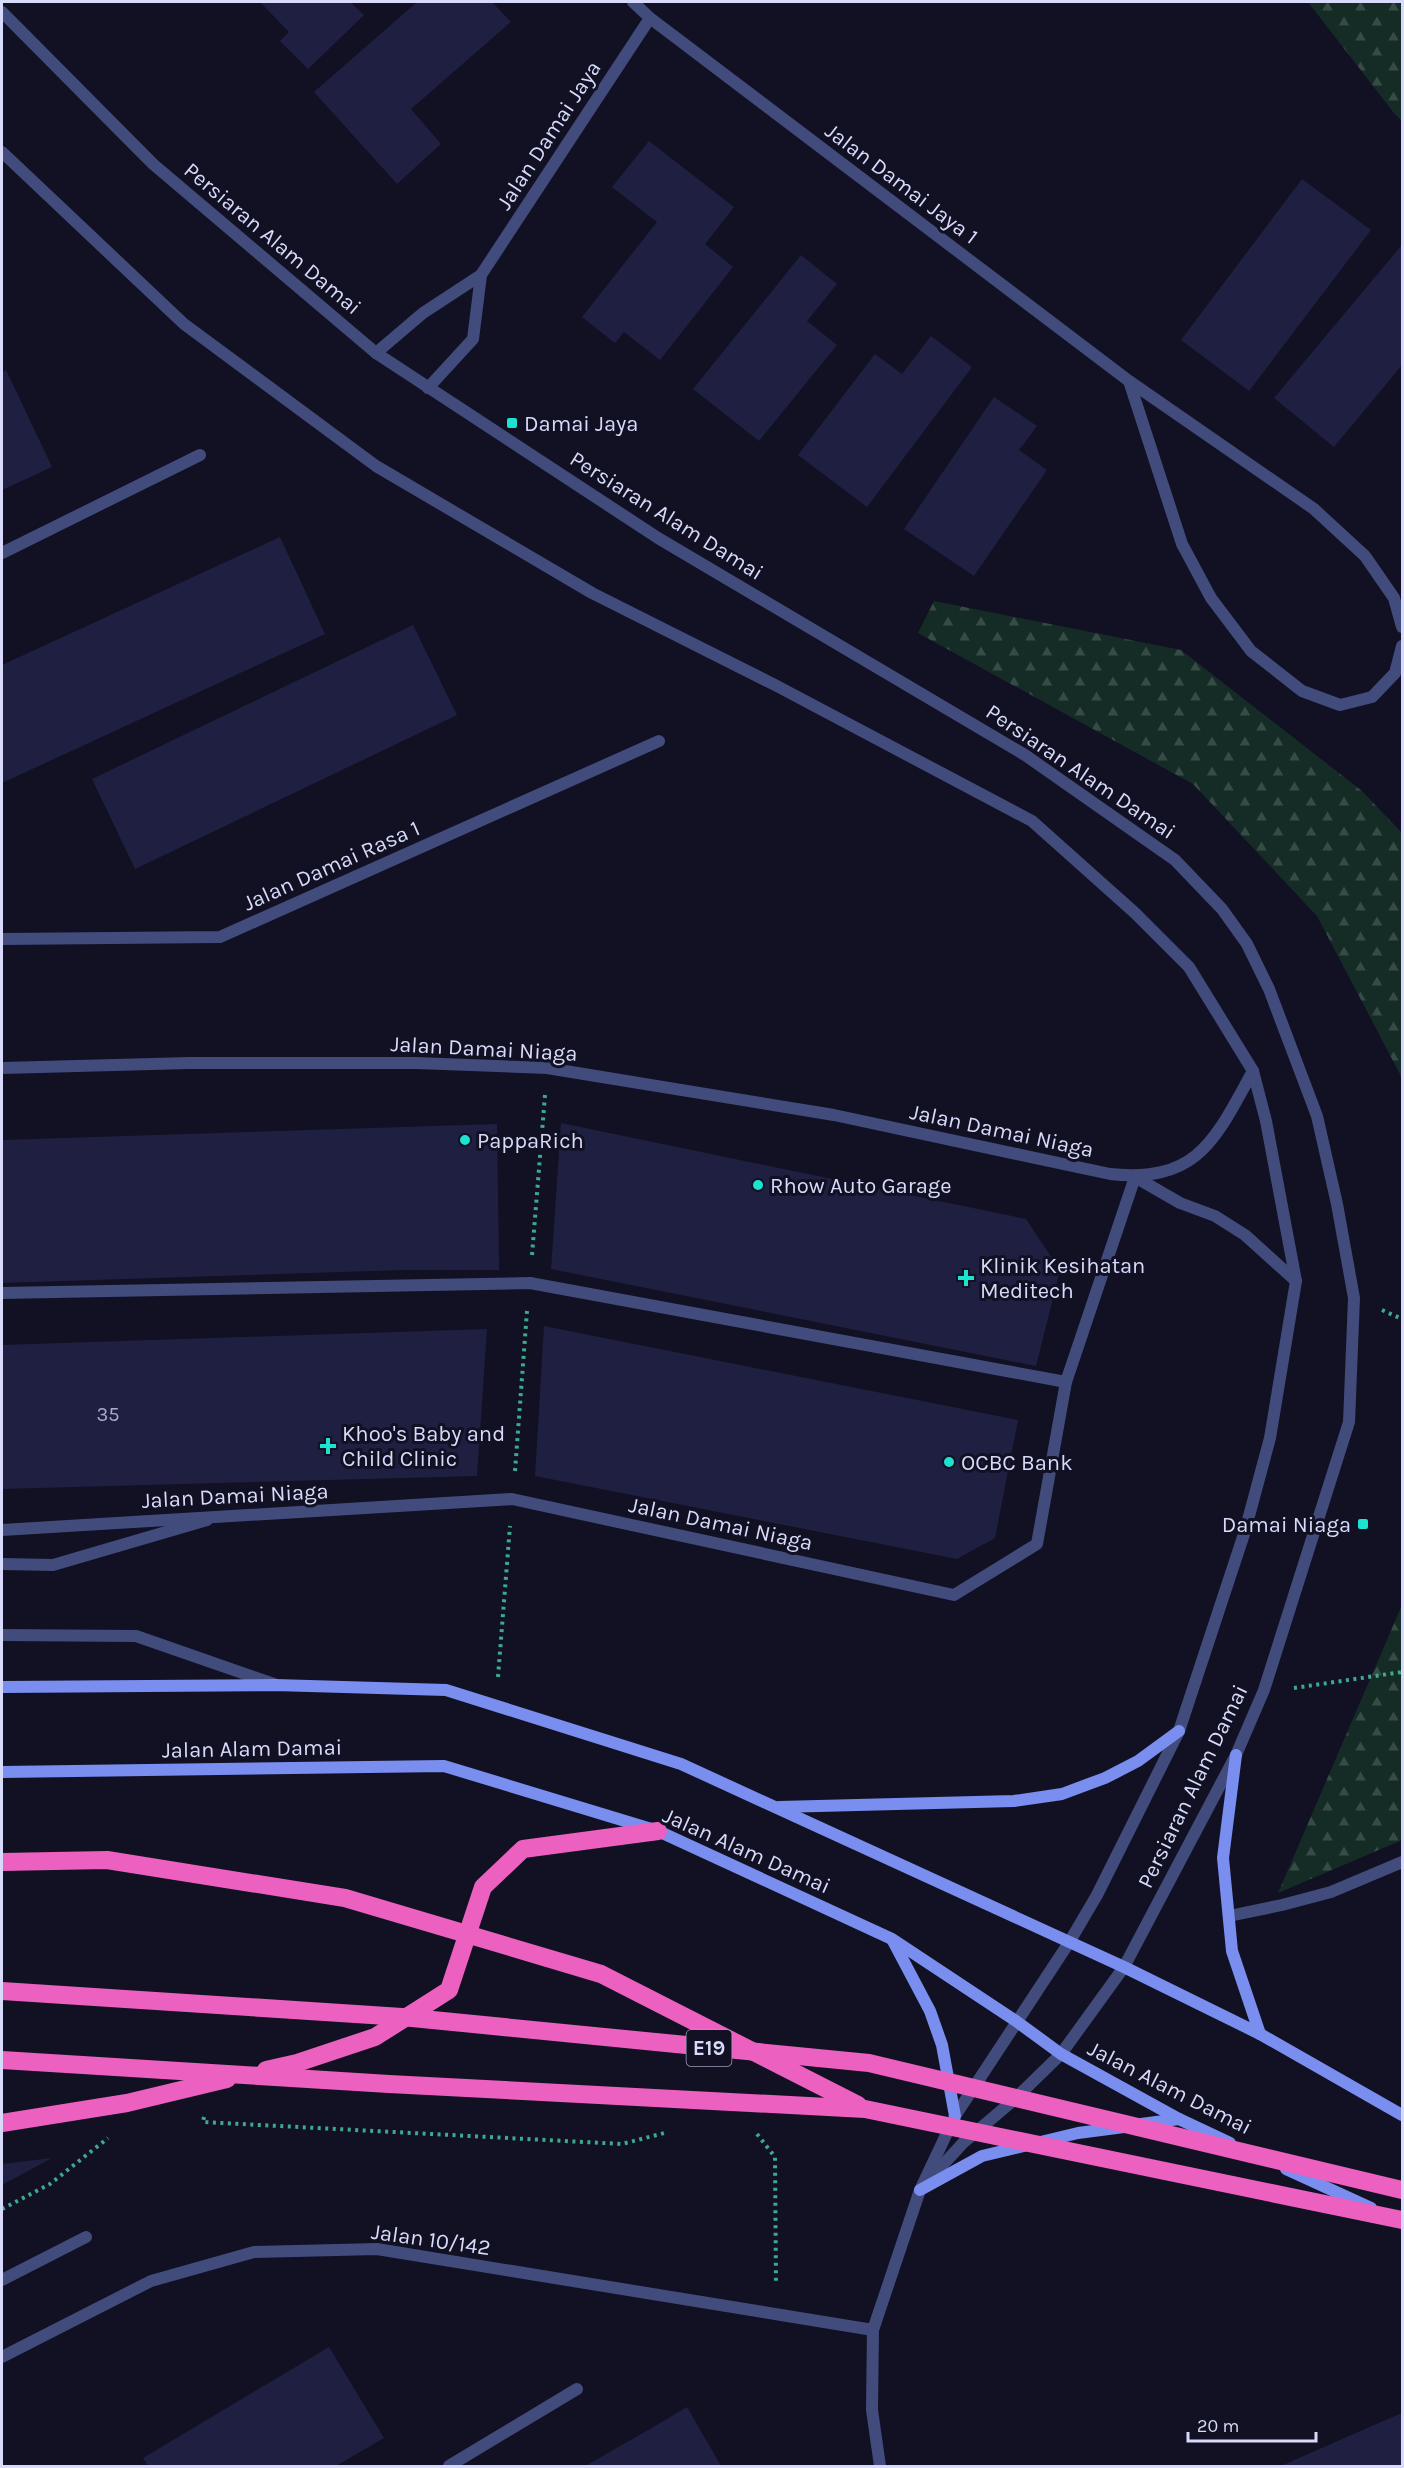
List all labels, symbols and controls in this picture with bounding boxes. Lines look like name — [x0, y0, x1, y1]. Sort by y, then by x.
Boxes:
street label: Jalan Damai Jaya — [491, 56, 607, 215]
street label: Jalan Damai Jaya 1 — [820, 118, 983, 250]
street label: Persiaran Alam Damai — [179, 157, 366, 320]
place label: Damai Jaya — [524, 411, 638, 437]
marker: Damai Jaya — [505, 416, 519, 430]
street label: Persiaran Alam Damai — [565, 446, 768, 586]
street label: Persiaran Alam Damai — [981, 699, 1180, 845]
street label: Jalan Damai Rasa 1 — [239, 815, 424, 917]
street label: Jalan Damai Niaga — [390, 1031, 578, 1067]
street label: Jalan Damai Niaga — [908, 1099, 1096, 1163]
place label: PappaRich — [477, 1128, 584, 1154]
marker: PappaRich — [458, 1133, 472, 1147]
place label: Rhow Auto Garage — [770, 1173, 951, 1199]
marker: Rhow Auto Garage — [751, 1178, 765, 1192]
place label: Klinik Kesihatan Meditech — [980, 1253, 1145, 1304]
marker: Klinik Kesihatan Meditech — [957, 1269, 975, 1287]
house number: 35 — [96, 1403, 120, 1426]
place label: Khoo's Baby and Child Clinic — [342, 1421, 505, 1472]
marker: Khoo's Baby and Child Clinic — [319, 1437, 337, 1455]
place label: OCBC Bank — [961, 1450, 1073, 1476]
marker: OCBC Bank — [942, 1455, 956, 1469]
street label: Jalan Damai Niaga — [141, 1478, 329, 1514]
street label: Jalan Damai Niaga — [627, 1492, 815, 1556]
place label: Damai Niaga — [1222, 1512, 1351, 1538]
marker: Damai Niaga — [1356, 1517, 1370, 1531]
street label: Persiaran Alam Damai — [1132, 1681, 1253, 1892]
street label: Jalan Alam Damai — [162, 1734, 342, 1764]
street label: Jalan Alam Damai — [659, 1802, 834, 1899]
road number: E19 — [686, 2030, 732, 2066]
street label: Jalan Alam Damai — [1083, 2035, 1256, 2140]
street label: Jalan 10/142 — [370, 2219, 492, 2261]
scale bar — [1188, 2405, 1316, 2443]
text: 20 m — [1197, 2415, 1239, 2437]

